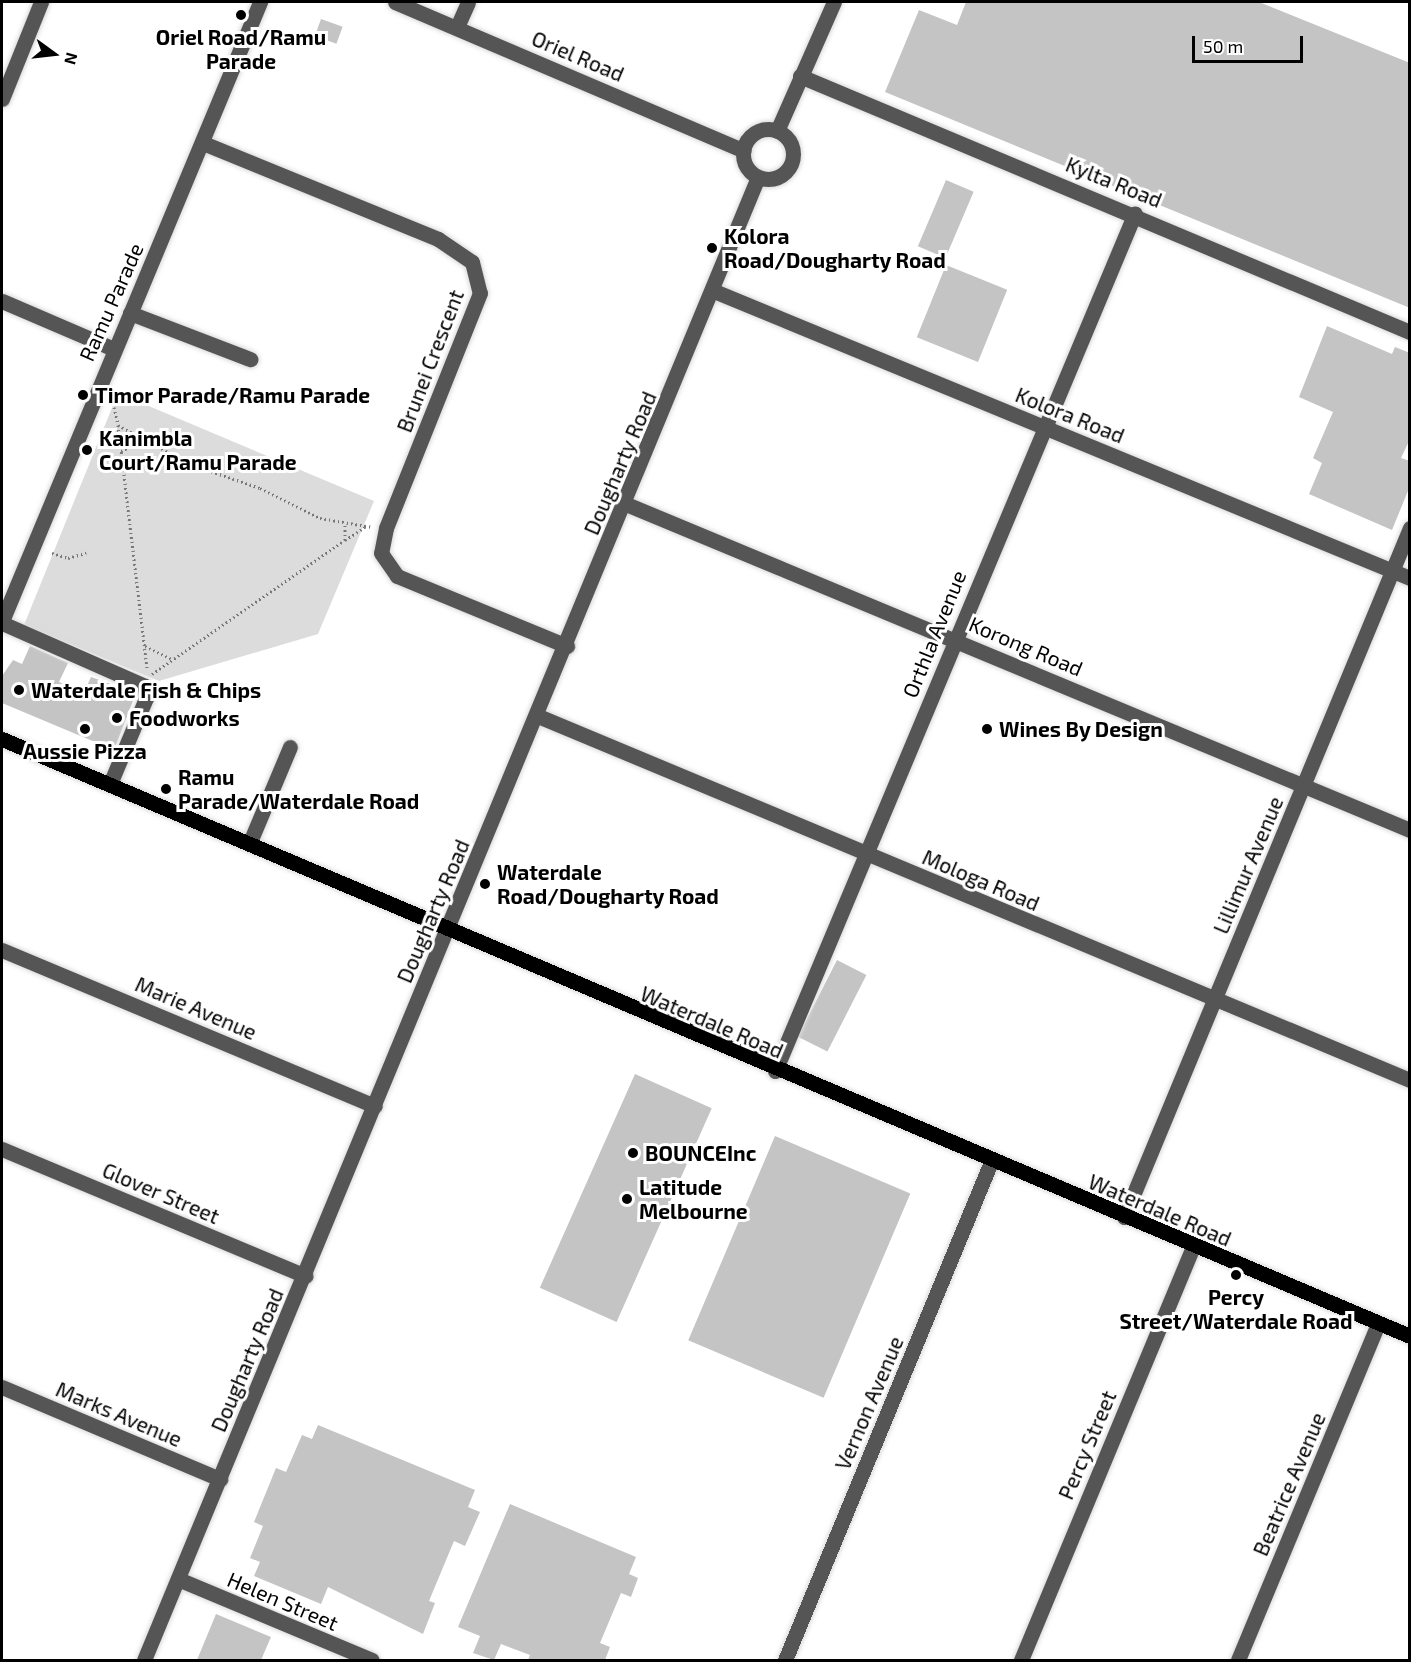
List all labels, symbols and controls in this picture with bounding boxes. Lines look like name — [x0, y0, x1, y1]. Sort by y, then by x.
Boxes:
marker: Oriel Road/Ramu Parade — [234, 8, 248, 22]
north arrow — [24, 24, 84, 84]
place label: Oriel Road/Ramu Parade — [156, 24, 326, 74]
scale bar — [1195, 24, 1306, 62]
street label: Oriel Road — [528, 25, 628, 87]
text: 50 m — [1203, 35, 1243, 57]
text: N — [61, 51, 83, 67]
street label: Kylta Road — [1062, 151, 1166, 213]
place label: Kolora Road/Dougharty Road — [724, 223, 946, 273]
street label: Ramu Parade — [74, 239, 148, 365]
marker: Kolora Road/Dougharty Road — [705, 241, 719, 255]
street label: Brunei Crescent — [391, 286, 469, 436]
place label: Timor Parade/Ramu Parade — [95, 382, 371, 408]
street label: Kolora Road — [1012, 382, 1128, 448]
street label: Dougharty Road — [578, 387, 662, 539]
marker: Timor Parade/Ramu Parade — [76, 388, 90, 402]
place label: Kanimbla Court/Ramu Parade — [99, 425, 297, 475]
marker: Kanimbla Court/Ramu Parade — [80, 443, 94, 457]
street label: Orthla Avenue — [897, 566, 971, 702]
street label: Korong Road — [965, 611, 1087, 681]
place label: Waterdale Fish & Chips — [31, 677, 261, 703]
marker: Waterdale Fish & Chips — [12, 683, 26, 697]
place label: Foodworks — [129, 705, 240, 731]
marker: Foodworks — [110, 711, 124, 725]
place label: Wines By Design — [999, 716, 1163, 742]
marker: Aussie Pizza — [78, 722, 92, 736]
marker: Wines By Design — [980, 722, 994, 736]
place label: Aussie Pizza — [23, 738, 147, 764]
place label: Ramu Parade/Waterdale Road — [178, 764, 419, 814]
marker: Ramu Parade/Waterdale Road — [159, 782, 173, 796]
street label: Lillimur Avenue — [1208, 792, 1288, 938]
street label: Dougharty Road — [391, 835, 475, 987]
street label: Mologa Road — [919, 844, 1043, 916]
place label: Waterdale Road/Dougharty Road — [497, 859, 719, 909]
marker: Waterdale Road/Dougharty Road — [478, 877, 492, 891]
street label: Marie Avenue — [131, 971, 261, 1045]
street label: Waterdale Road — [637, 981, 787, 1063]
place label: BOUNCEInc — [645, 1140, 756, 1166]
marker: BOUNCEInc — [626, 1146, 640, 1160]
street label: Glover Street — [99, 1157, 223, 1229]
street label: Waterdale Road — [1085, 1169, 1235, 1251]
place label: Latitude Melbourne — [639, 1174, 748, 1224]
marker: Latitude Melbourne — [620, 1192, 634, 1206]
marker: Percy Street/Waterdale Road — [1229, 1268, 1243, 1282]
street label: Dougharty Road — [205, 1284, 289, 1436]
place label: Percy Street/Waterdale Road — [1119, 1284, 1353, 1334]
street label: Vernon Avenue — [829, 1332, 909, 1474]
street label: Marks Avenue — [52, 1376, 186, 1452]
street label: Percy Street — [1053, 1387, 1121, 1503]
street label: Beatrice Avenue — [1247, 1408, 1331, 1560]
street label: Helen Street — [224, 1566, 342, 1636]

